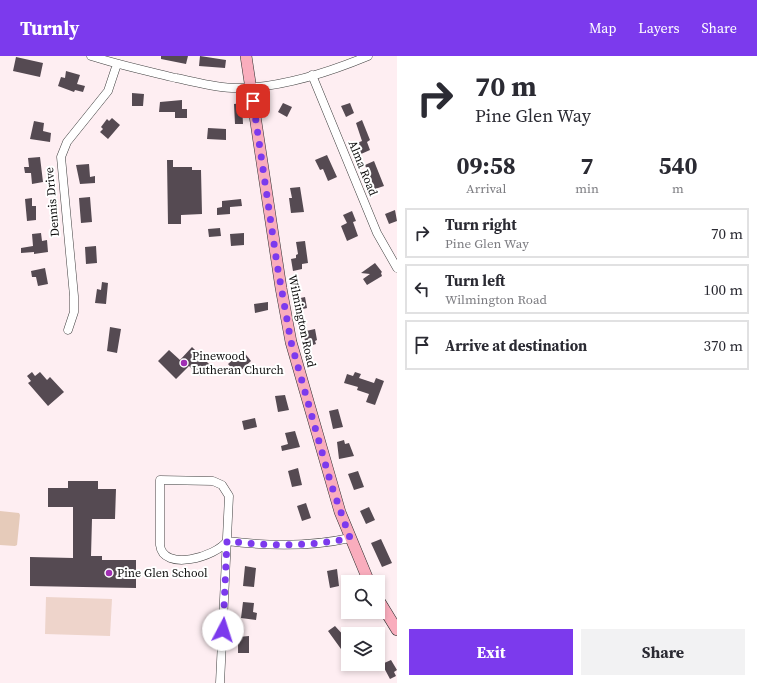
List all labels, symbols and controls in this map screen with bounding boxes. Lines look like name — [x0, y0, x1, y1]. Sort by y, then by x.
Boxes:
text: Turnly — [20, 15, 79, 41]
text: Map — [589, 18, 616, 38]
text: Layers — [638, 18, 680, 38]
text: Share — [702, 18, 737, 38]
text: 70 m — [475, 67, 537, 105]
icon: right — [409, 72, 461, 124]
pin — [236, 84, 270, 118]
icon: arrive — [242, 90, 264, 112]
text: Pine Glen Way — [475, 103, 591, 128]
street label: Alma Road — [345, 138, 381, 198]
text: 09:58 — [457, 149, 516, 182]
text: 7 — [581, 149, 594, 182]
text: 540 — [658, 149, 697, 182]
street label: Dennis Drive — [41, 167, 63, 237]
text: Arrival — [466, 180, 506, 197]
text: min — [575, 180, 599, 197]
text: m — [672, 180, 684, 197]
text: Turn right — [445, 214, 517, 235]
icon: right — [411, 222, 433, 244]
text: 70 m — [711, 223, 743, 244]
text: Pine Glen Way — [445, 235, 529, 252]
text: Turn left — [445, 270, 505, 291]
street label: Wilmington Road — [284, 273, 320, 369]
icon: left — [411, 278, 433, 300]
text: 100 m — [703, 279, 743, 300]
text: Wilmington Road — [445, 291, 547, 308]
icon: arrive — [411, 334, 433, 356]
text: Arrive at destination — [445, 335, 587, 356]
text: 370 m — [703, 335, 743, 356]
place label: Pinewood Lutheran Church — [192, 348, 284, 378]
marker: Pinewood Lutheran Church — [179, 358, 189, 368]
place label: Pine Glen School — [117, 565, 208, 581]
marker: Pine Glen School — [104, 568, 114, 578]
map controls — [341, 575, 385, 671]
button: search — [341, 575, 385, 619]
position arrow — [202, 609, 244, 651]
button: layers — [341, 627, 385, 671]
button: Exit — [409, 629, 573, 675]
button: Share — [581, 629, 745, 675]

